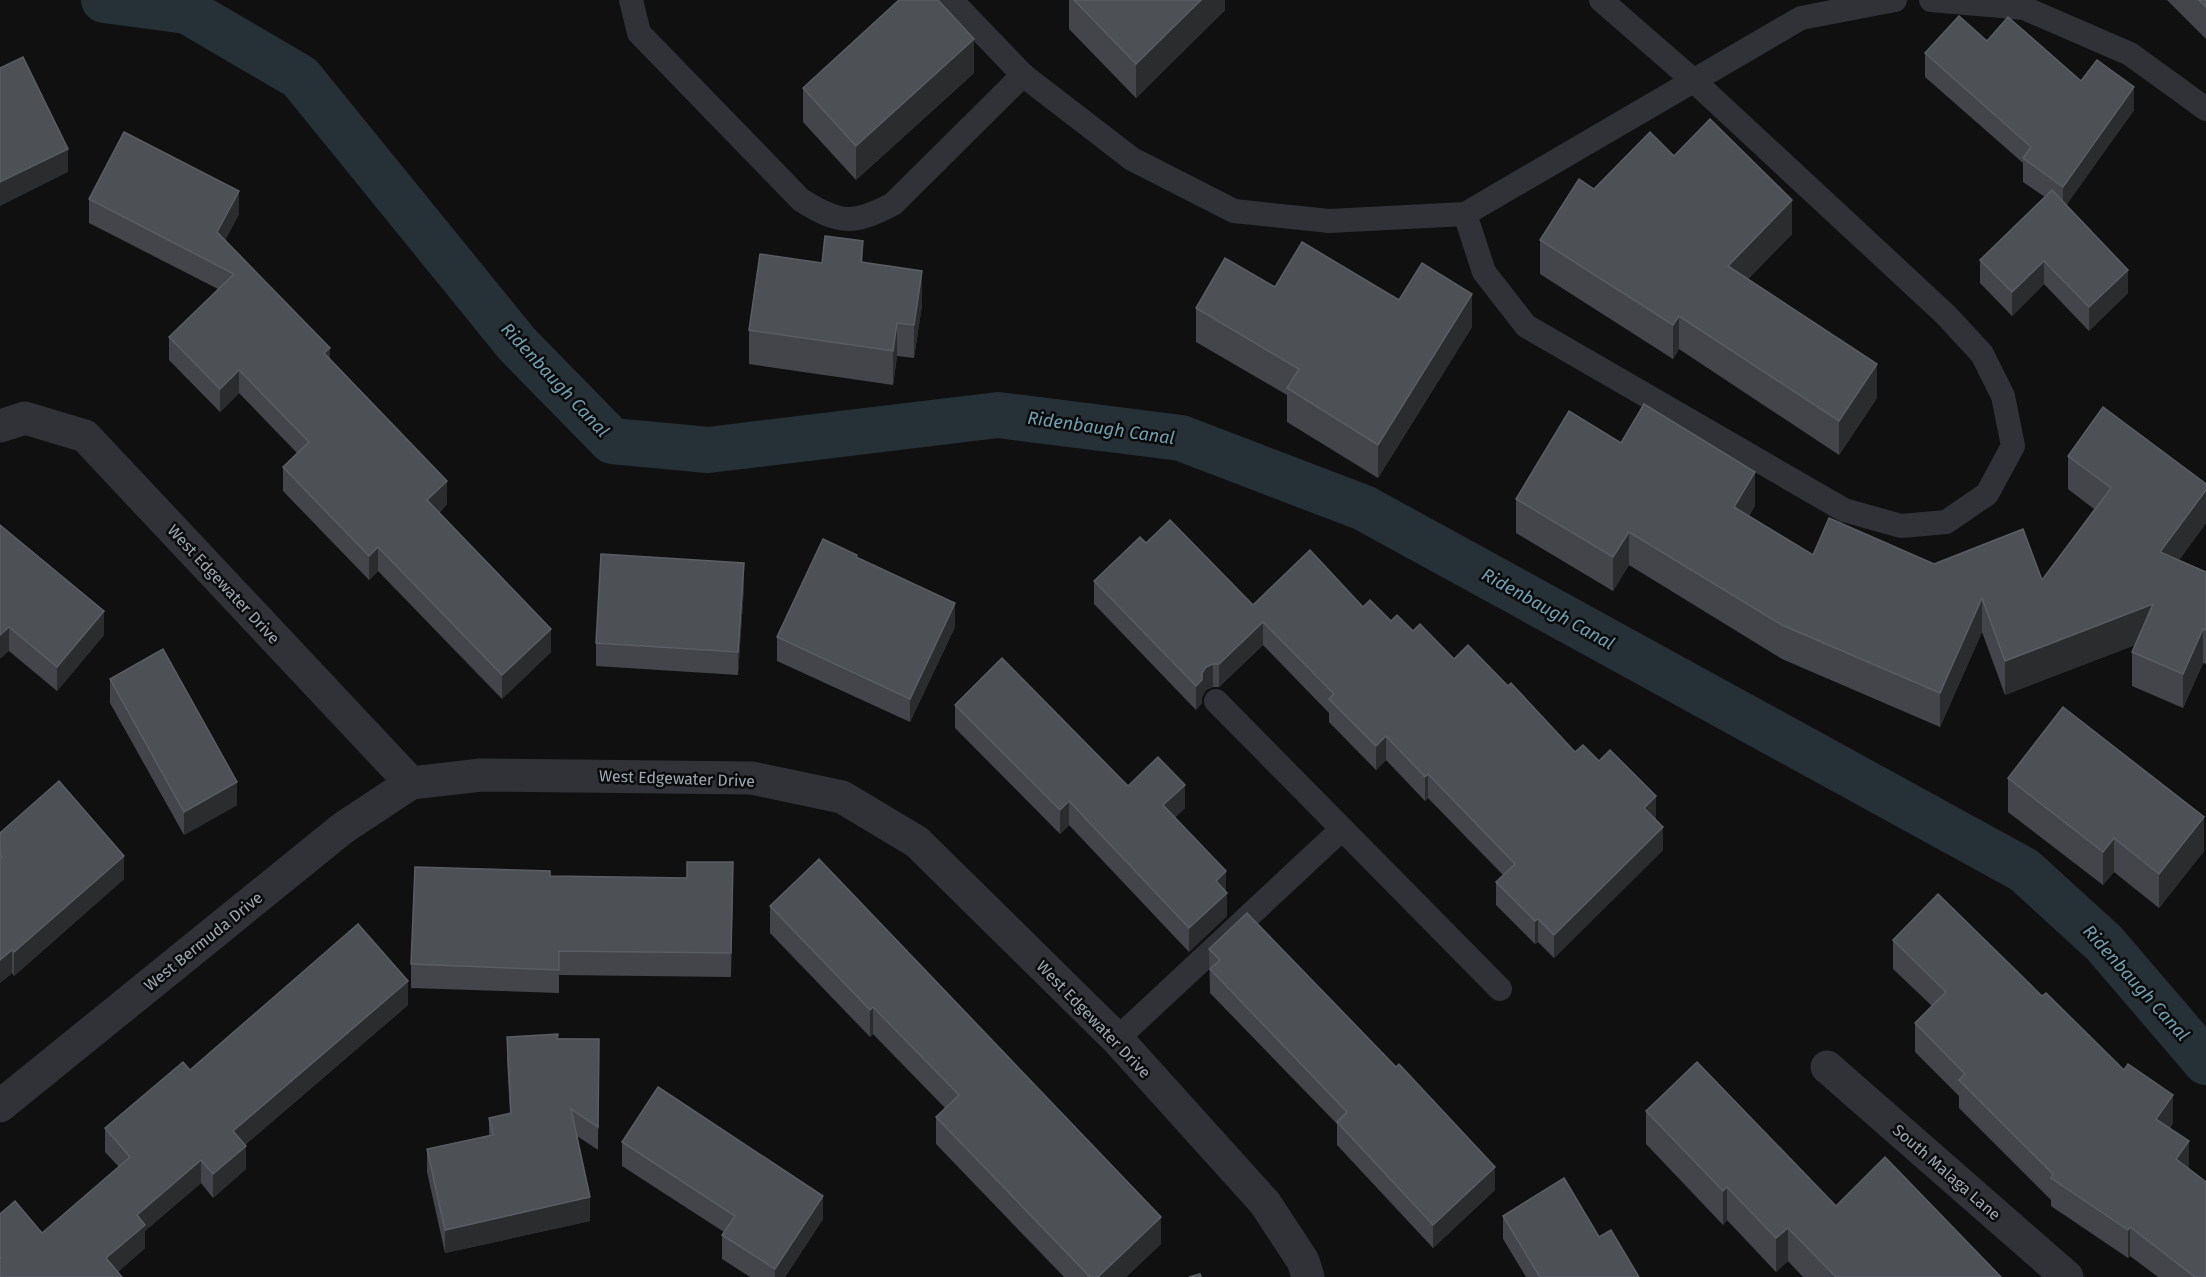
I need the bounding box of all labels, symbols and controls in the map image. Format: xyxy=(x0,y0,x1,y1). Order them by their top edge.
water label: Ridenbaugh Canal xyxy=(496,318,614,442)
water label: Ridenbaugh Canal xyxy=(1026,407,1176,449)
street label: West Edgewater Drive xyxy=(163,521,284,648)
water label: Ridenbaugh Canal xyxy=(1478,563,1618,655)
street label: West Edgewater Drive xyxy=(599,766,755,791)
street label: West Bermuda Drive xyxy=(140,888,266,995)
water label: Ridenbaugh Canal xyxy=(2078,920,2194,1046)
street label: West Edgewater Drive xyxy=(1033,957,1155,1082)
street label: South Malaga Lane xyxy=(1889,1120,2004,1224)

